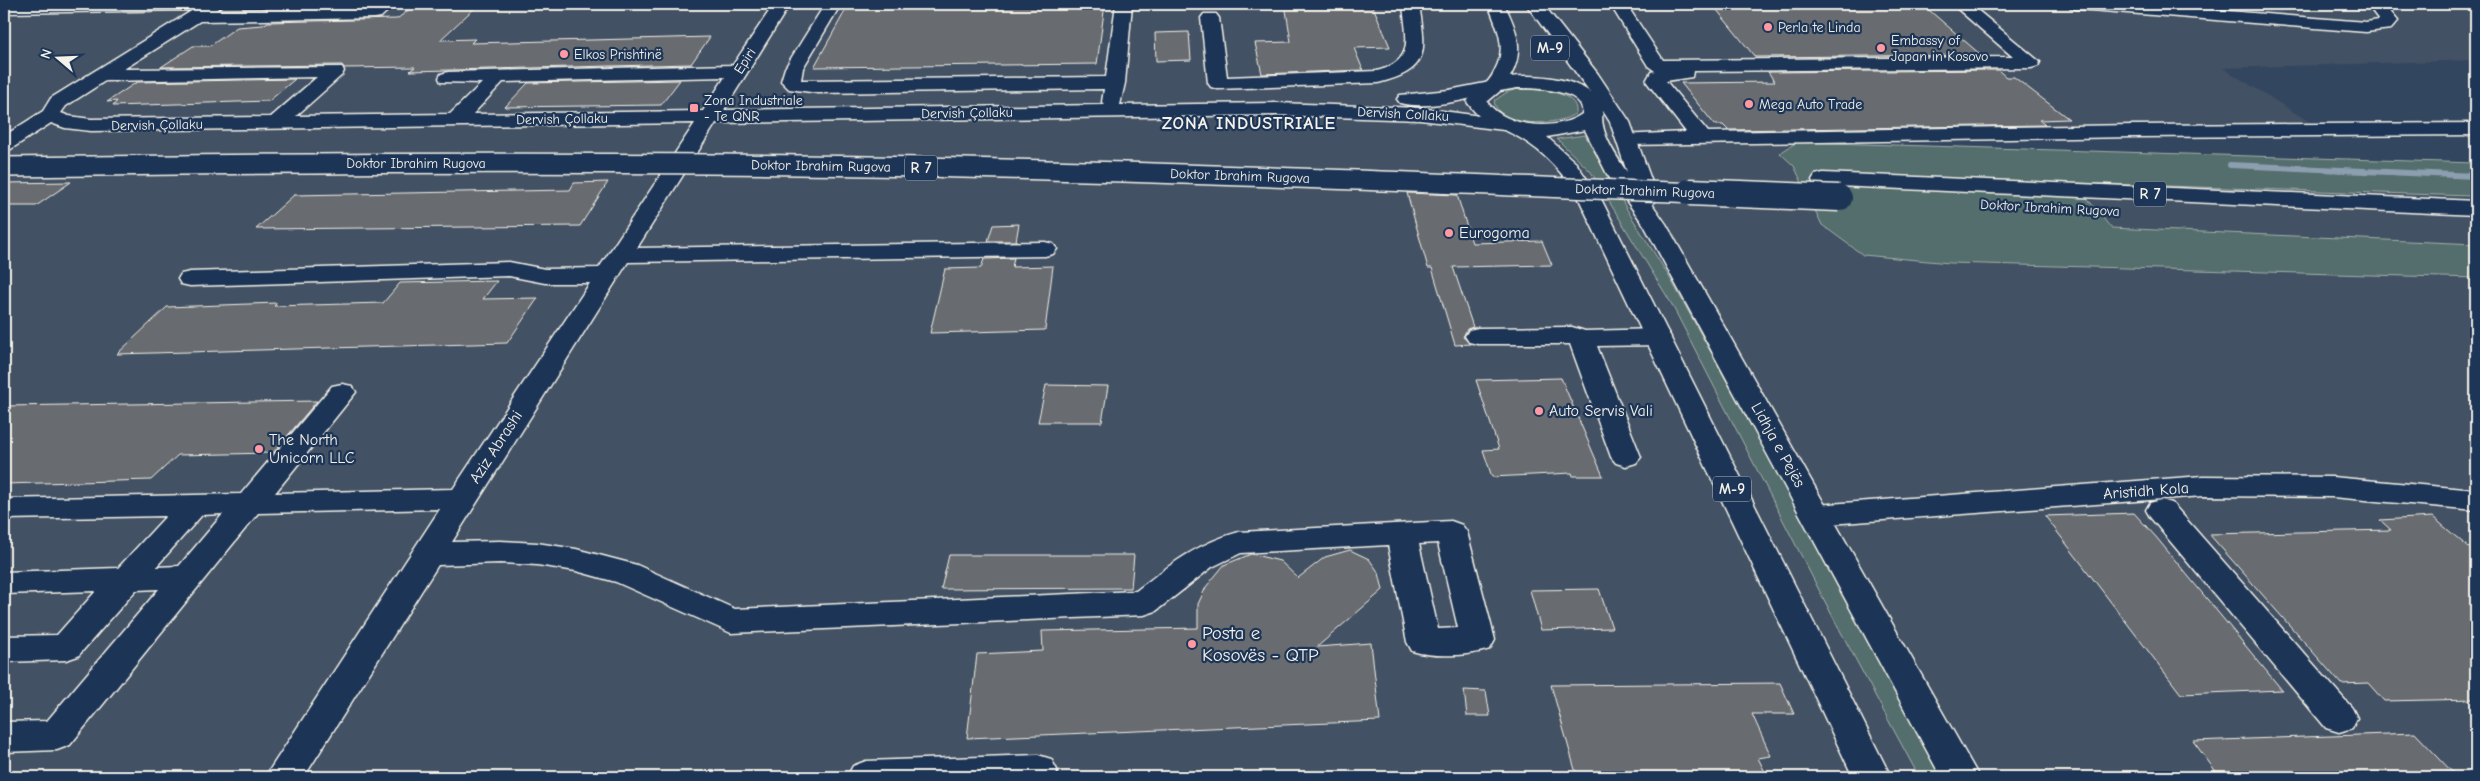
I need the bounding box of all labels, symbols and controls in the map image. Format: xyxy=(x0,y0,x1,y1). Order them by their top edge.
place label: Perla te Linda xyxy=(1778,19,1861,36)
marker: Perla te Linda xyxy=(1762,21,1774,33)
north arrow xyxy=(32,32,82,82)
place label: Embassy of Japan in Kosovo xyxy=(1891,32,1988,65)
road number: M-9 xyxy=(1531,36,1569,60)
marker: Embassy of Japan in Kosovo xyxy=(1875,42,1887,54)
street label: Epiri xyxy=(730,45,760,77)
place label: Elkos Prishtinë xyxy=(574,46,662,63)
text: N xyxy=(37,47,56,61)
marker: Elkos Prishtinë xyxy=(558,48,570,60)
place label: Zona Industriale - Te QNR xyxy=(704,92,803,125)
place label: Mega Auto Trade xyxy=(1759,96,1862,113)
marker: Mega Auto Trade xyxy=(1743,98,1755,110)
marker: Zona Industriale - Te QNR xyxy=(688,102,700,114)
street label: Dervish Collaku xyxy=(1357,103,1449,125)
street label: Dervish Çollaku xyxy=(921,104,1013,122)
street label: Dervish Çollaku xyxy=(516,110,608,128)
district label: ZONA INDUSTRIALE xyxy=(1162,113,1336,134)
street label: Dervish Çollaku xyxy=(111,116,203,134)
street label: Doktor Ibrahim Rugova xyxy=(346,155,486,172)
street label: Doktor Ibrahim Rugova xyxy=(751,156,891,176)
road number: R 7 xyxy=(905,156,937,180)
street label: Doktor Ibrahim Rugova xyxy=(1170,165,1310,187)
street label: Doktor Ibrahim Rugova xyxy=(1575,180,1715,202)
road number: R 7 xyxy=(2134,182,2166,206)
street label: Doktor Ibrahim Rugova xyxy=(1980,196,2120,220)
place label: Eurogoma xyxy=(1459,224,1530,242)
marker: Eurogoma xyxy=(1443,227,1455,239)
street label: Lidhja e Pejës xyxy=(1747,399,1809,491)
place label: Auto Servis Vali xyxy=(1549,402,1653,420)
marker: Auto Servis Vali xyxy=(1533,405,1545,417)
street label: Aziz Abrashi xyxy=(466,407,526,487)
place label: The North Unicorn LLC xyxy=(269,431,355,467)
marker: The North Unicorn LLC xyxy=(253,443,265,455)
road number: M-9 xyxy=(1713,476,1751,502)
street label: Aristidh Kola xyxy=(2103,479,2189,503)
place label: Posta e Kosovës - QTP xyxy=(1202,622,1319,666)
marker: Posta e Kosovës - QTP xyxy=(1186,638,1198,650)

